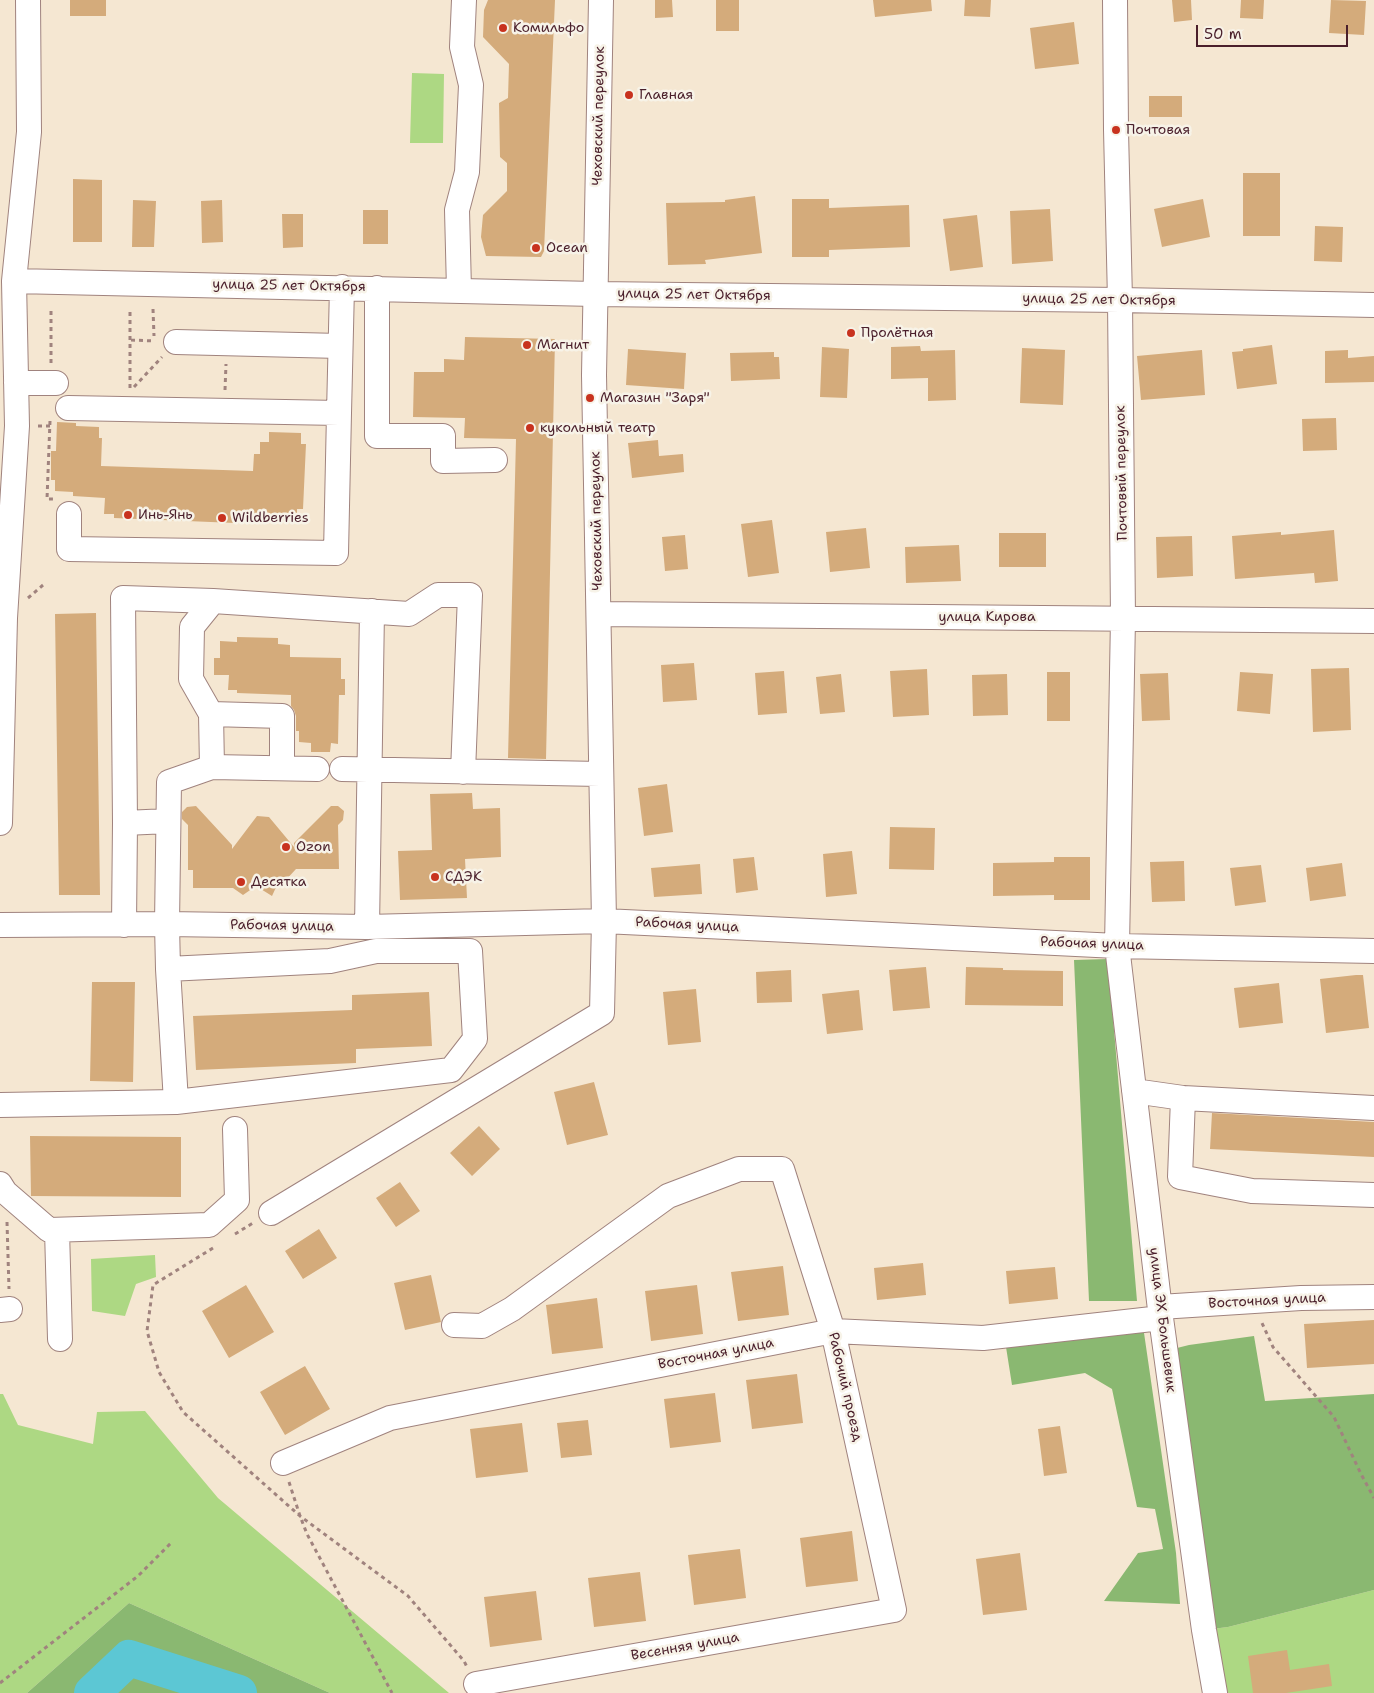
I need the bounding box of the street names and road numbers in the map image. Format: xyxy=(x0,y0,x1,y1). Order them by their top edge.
street label: Чеховский переулок xyxy=(589,46,609,186)
street label: улица 25 лет Октября xyxy=(212,276,366,296)
street label: улица 25 лет Октября xyxy=(617,285,771,305)
street label: улица 25 лет Октября xyxy=(1022,290,1176,310)
street label: Почтовый переулок xyxy=(1112,405,1132,541)
street label: Чеховский переулок xyxy=(587,451,607,591)
street label: улица Кирова xyxy=(938,609,1036,625)
street label: Рабочая улица xyxy=(635,914,739,936)
street label: Рабочая улица xyxy=(230,917,334,935)
street label: Рабочая улица xyxy=(1040,934,1144,954)
street label: улица ЭХ Большевик xyxy=(1145,1247,1179,1393)
street label: Восточная улица xyxy=(1208,1290,1326,1312)
street label: Рабочий проезд xyxy=(824,1331,866,1443)
street label: Восточная улица xyxy=(657,1335,775,1373)
street label: Весенняя улица xyxy=(630,1629,740,1665)

